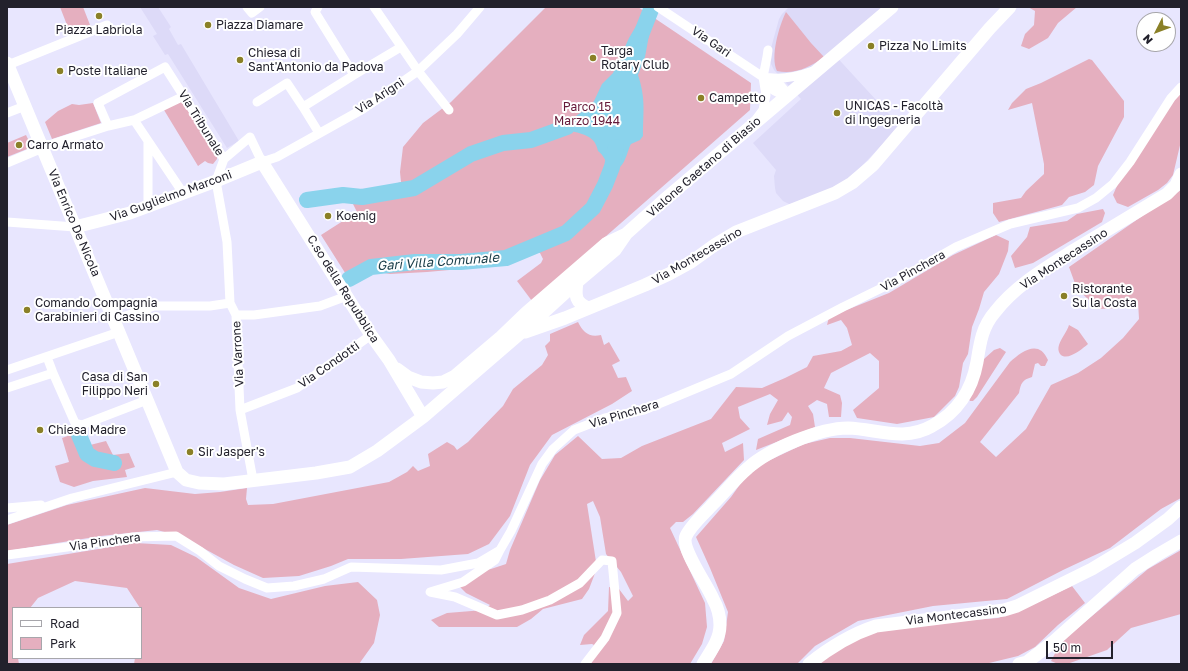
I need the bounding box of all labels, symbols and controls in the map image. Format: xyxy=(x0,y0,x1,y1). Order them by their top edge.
marker: Piazza Labriola xyxy=(94,11,104,21)
north arrow xyxy=(1136,12,1176,52)
place label: Piazza Diamare xyxy=(216,18,303,32)
marker: Piazza Diamare xyxy=(203,20,213,30)
place label: Piazza Labriola xyxy=(56,23,142,37)
street label: Via Gari xyxy=(689,24,733,60)
text: N xyxy=(1140,32,1155,47)
place label: Pizza No Limits xyxy=(879,39,967,53)
marker: Pizza No Limits xyxy=(866,41,876,51)
place label: Targa Rotary Club xyxy=(601,44,669,72)
place label: Chiesa di Sant'Antonio da Padova xyxy=(248,46,384,74)
marker: Targa Rotary Club xyxy=(588,53,598,63)
marker: Chiesa di Sant'Antonio da Padova xyxy=(235,55,245,65)
place label: Poste Italiane xyxy=(68,64,148,78)
marker: Poste Italiane xyxy=(55,66,65,76)
street label: Via Arigni xyxy=(353,75,407,117)
street label: Via Tribunale xyxy=(175,87,227,159)
place label: Campetto xyxy=(709,91,766,105)
marker: Campetto xyxy=(696,93,706,103)
place label: UNICAS - Facoltà di Ingegneria xyxy=(845,99,943,127)
park label: Parco 15 Marzo 1944 xyxy=(554,100,620,128)
marker: UNICAS - Facoltà di Ingegneria xyxy=(832,108,842,118)
street label: Vialone Gaetano di Biasio xyxy=(644,114,764,220)
place label: Carro Armato xyxy=(27,138,103,152)
marker: Carro Armato xyxy=(14,140,24,150)
street label: Via Enrico De Nicola xyxy=(45,167,103,279)
street label: Via Guglielmo Marconi xyxy=(108,167,234,225)
place label: Koenig xyxy=(336,209,376,223)
marker: Koenig xyxy=(323,211,333,221)
street label: Via Montecassino xyxy=(649,224,745,288)
street label: Via Montecassino xyxy=(1018,225,1110,293)
street label: C.so della Repubblica xyxy=(304,232,382,346)
street label: Via Pinchera xyxy=(878,247,948,295)
water label: Gari Villa Comunale xyxy=(376,250,500,274)
place label: Ristorante Su la Costa xyxy=(1072,282,1137,310)
marker: Ristorante Su la Costa xyxy=(1059,291,1069,301)
place label: Comando Compagnia Carabinieri di Cassino xyxy=(35,296,159,324)
marker: Comando Compagnia Carabinieri di Cassino xyxy=(22,305,32,315)
street label: Via Varrone xyxy=(229,321,247,387)
street label: Via Condotti xyxy=(296,339,362,391)
place label: Casa di San Filippo Neri xyxy=(81,370,148,398)
marker: Casa di San Filippo Neri xyxy=(151,379,161,389)
street label: Via Pinchera xyxy=(588,397,660,431)
place label: Chiesa Madre xyxy=(48,423,126,437)
marker: Chiesa Madre xyxy=(35,425,45,435)
place label: Sir Jasper's xyxy=(198,445,265,459)
marker: Sir Jasper's xyxy=(185,447,195,457)
street label: Via Pinchera xyxy=(68,530,142,554)
street label: Via Montecassino xyxy=(905,602,1007,628)
legend xyxy=(12,607,142,659)
text: Road xyxy=(50,616,79,631)
scale bar xyxy=(1048,633,1115,659)
text: Park xyxy=(50,636,76,651)
text: 50 m xyxy=(1053,640,1081,655)

